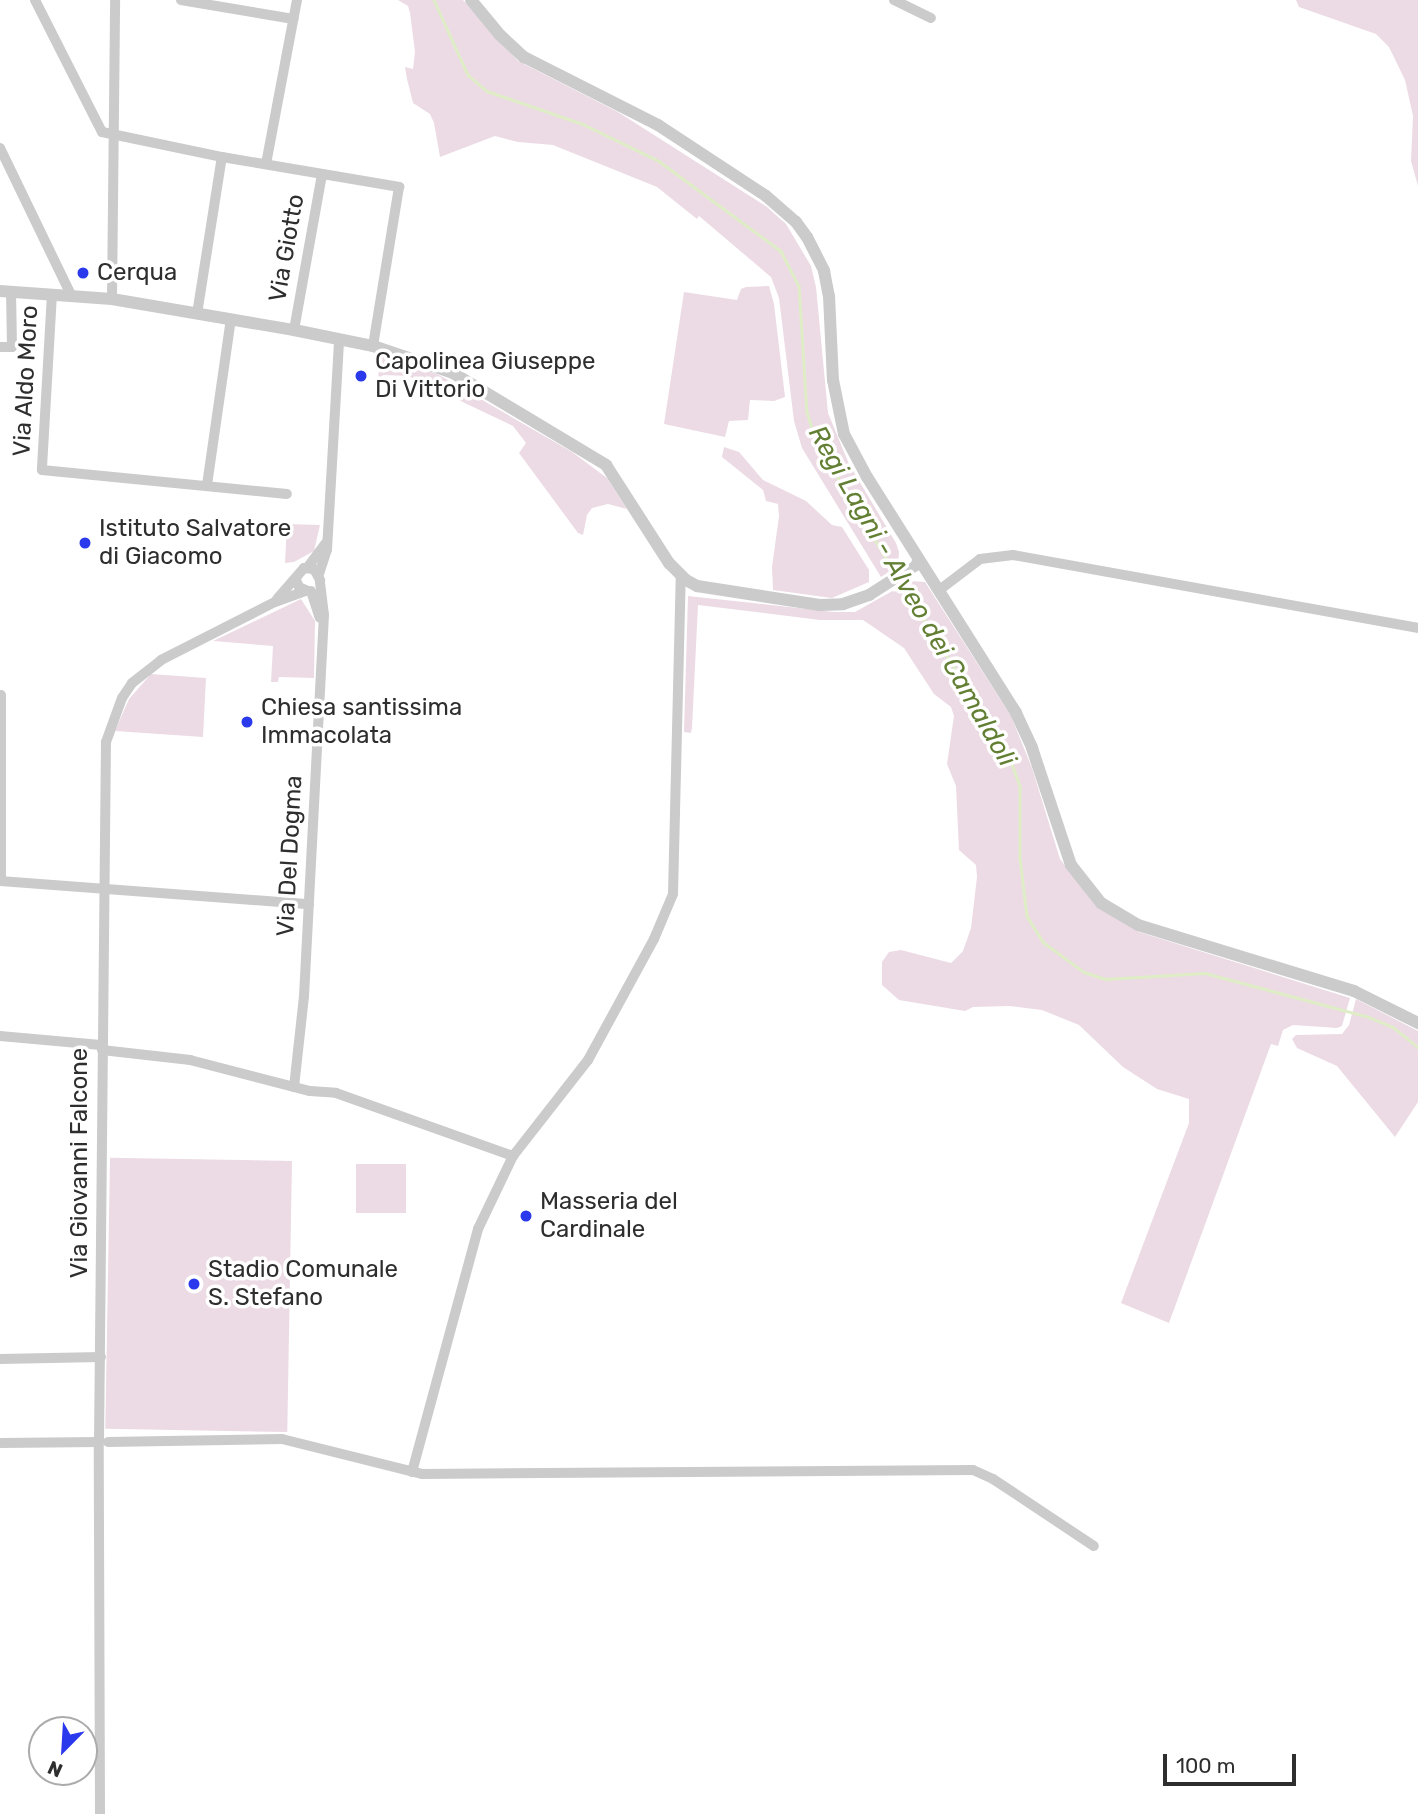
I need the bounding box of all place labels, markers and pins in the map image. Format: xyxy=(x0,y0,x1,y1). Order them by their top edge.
place label: Cerqua xyxy=(97,259,177,287)
marker: Cerqua xyxy=(75,265,91,281)
place label: Capolinea Giuseppe Di Vittorio xyxy=(375,348,595,404)
marker: Capolinea Giuseppe Di Vittorio xyxy=(353,368,369,384)
place label: Istituto Salvatore di Giacomo xyxy=(99,515,291,571)
marker: Istituto Salvatore di Giacomo xyxy=(77,535,93,551)
place label: Chiesa santissima Immacolata xyxy=(261,694,462,750)
marker: Chiesa santissima Immacolata xyxy=(239,714,255,730)
place label: Masseria del Cardinale xyxy=(540,1188,678,1244)
marker: Masseria del Cardinale xyxy=(518,1208,534,1224)
place label: Stadio Comunale S. Stefano xyxy=(208,1256,398,1312)
marker: Stadio Comunale S. Stefano xyxy=(186,1276,202,1292)

